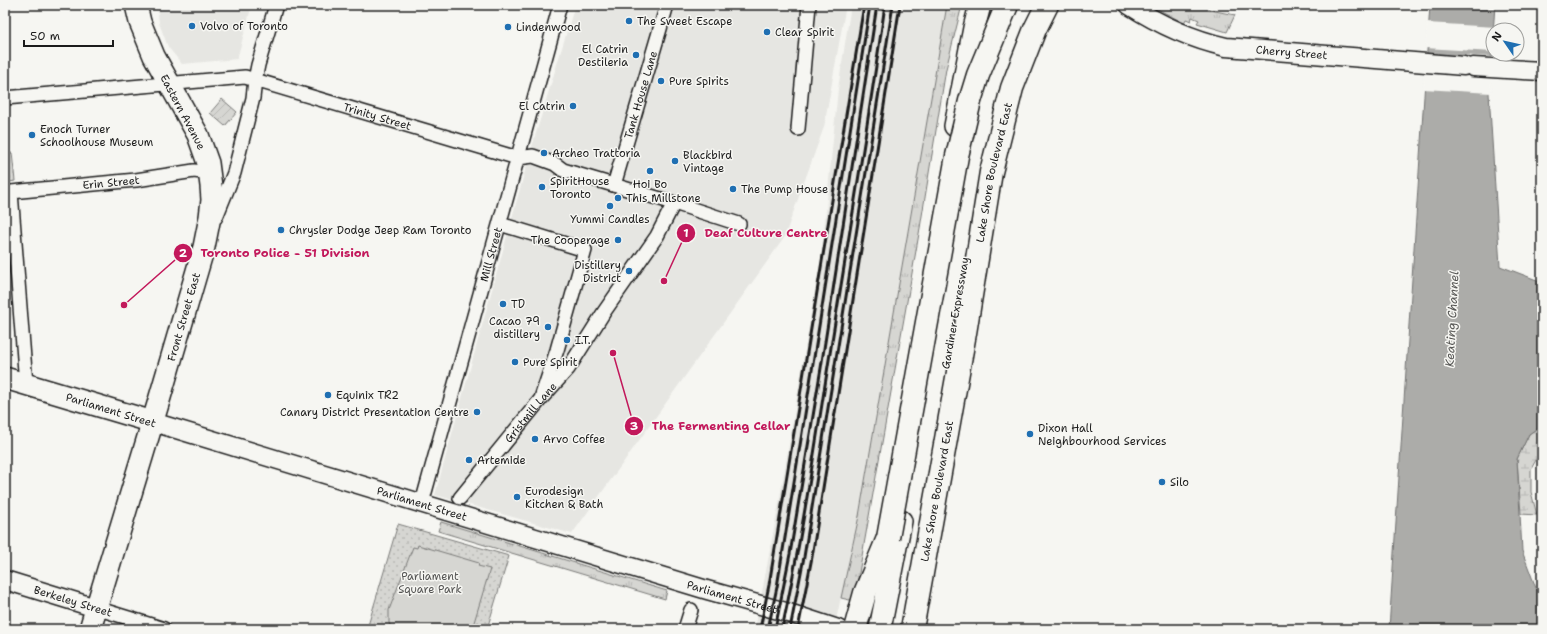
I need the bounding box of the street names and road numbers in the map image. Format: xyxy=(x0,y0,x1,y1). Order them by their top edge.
street label: Cherry Street xyxy=(1255,42,1328,63)
street label: Tank House Lane xyxy=(621,49,661,141)
street label: Eastern Avenue xyxy=(156,72,209,153)
street label: Trinity Street xyxy=(341,100,413,134)
street label: Lake Shore Boulevard East xyxy=(973,101,1016,244)
street label: Erin Street xyxy=(82,173,141,193)
street label: Mill Street xyxy=(477,225,506,284)
street label: Gardiner Expressway xyxy=(938,256,973,370)
street label: Front Street East xyxy=(164,270,204,363)
street label: Gristmill Lane xyxy=(501,379,561,446)
street label: Parliament Street xyxy=(64,390,158,431)
street label: Lake Shore Boulevard East xyxy=(917,419,957,563)
street label: Parliament Street xyxy=(375,483,469,525)
street label: Parliament Street xyxy=(685,577,779,617)
street label: Berkeley Street xyxy=(32,582,114,621)

